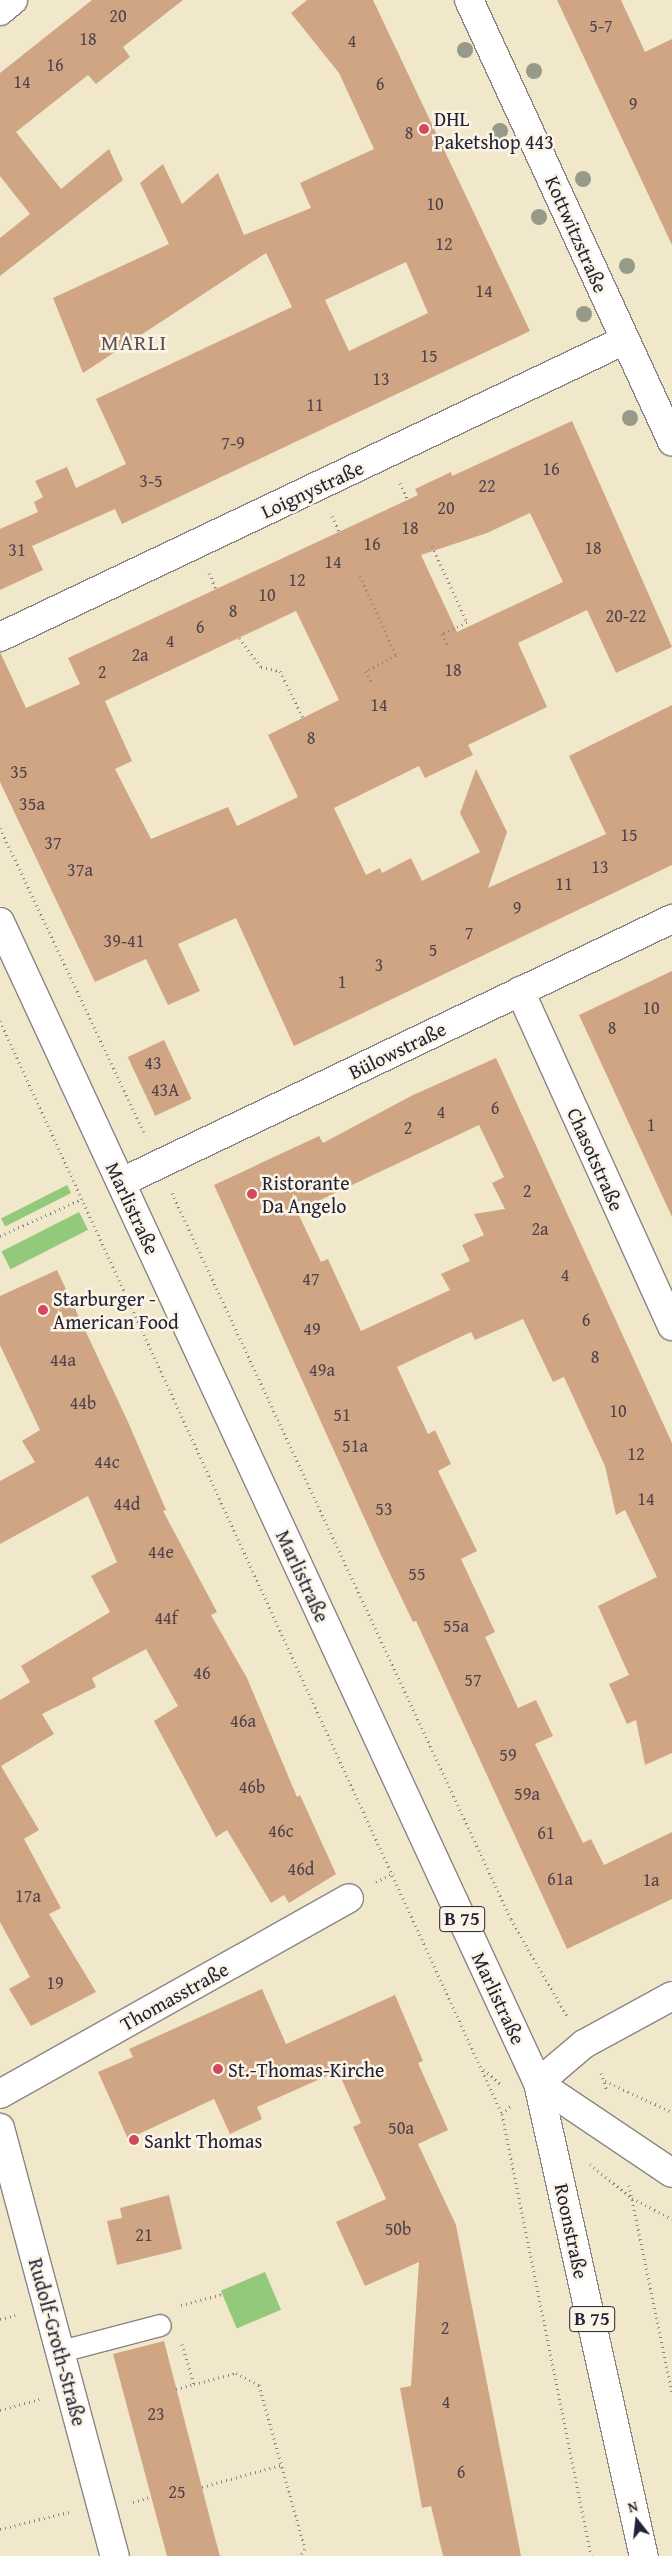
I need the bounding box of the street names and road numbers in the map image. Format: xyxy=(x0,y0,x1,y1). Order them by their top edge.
street label: Kottwitzstraße xyxy=(541,172,613,296)
street label: Loignystraße xyxy=(257,455,367,523)
street label: Bülowstraße xyxy=(344,1016,450,1084)
street label: Chasotstraße xyxy=(563,1104,629,1214)
street label: Marlistraße xyxy=(101,1158,165,1258)
street label: Marlistraße xyxy=(271,1526,335,1626)
road number: B 75 xyxy=(438,1902,486,1936)
street label: Marlistraße xyxy=(467,1948,531,2048)
street label: Thomasstraße xyxy=(116,1956,232,2036)
street label: Roonstraße xyxy=(550,2181,594,2281)
street label: Rudolf-Groth-Straße xyxy=(24,2256,92,2428)
road number: B 75 xyxy=(568,2302,616,2336)

